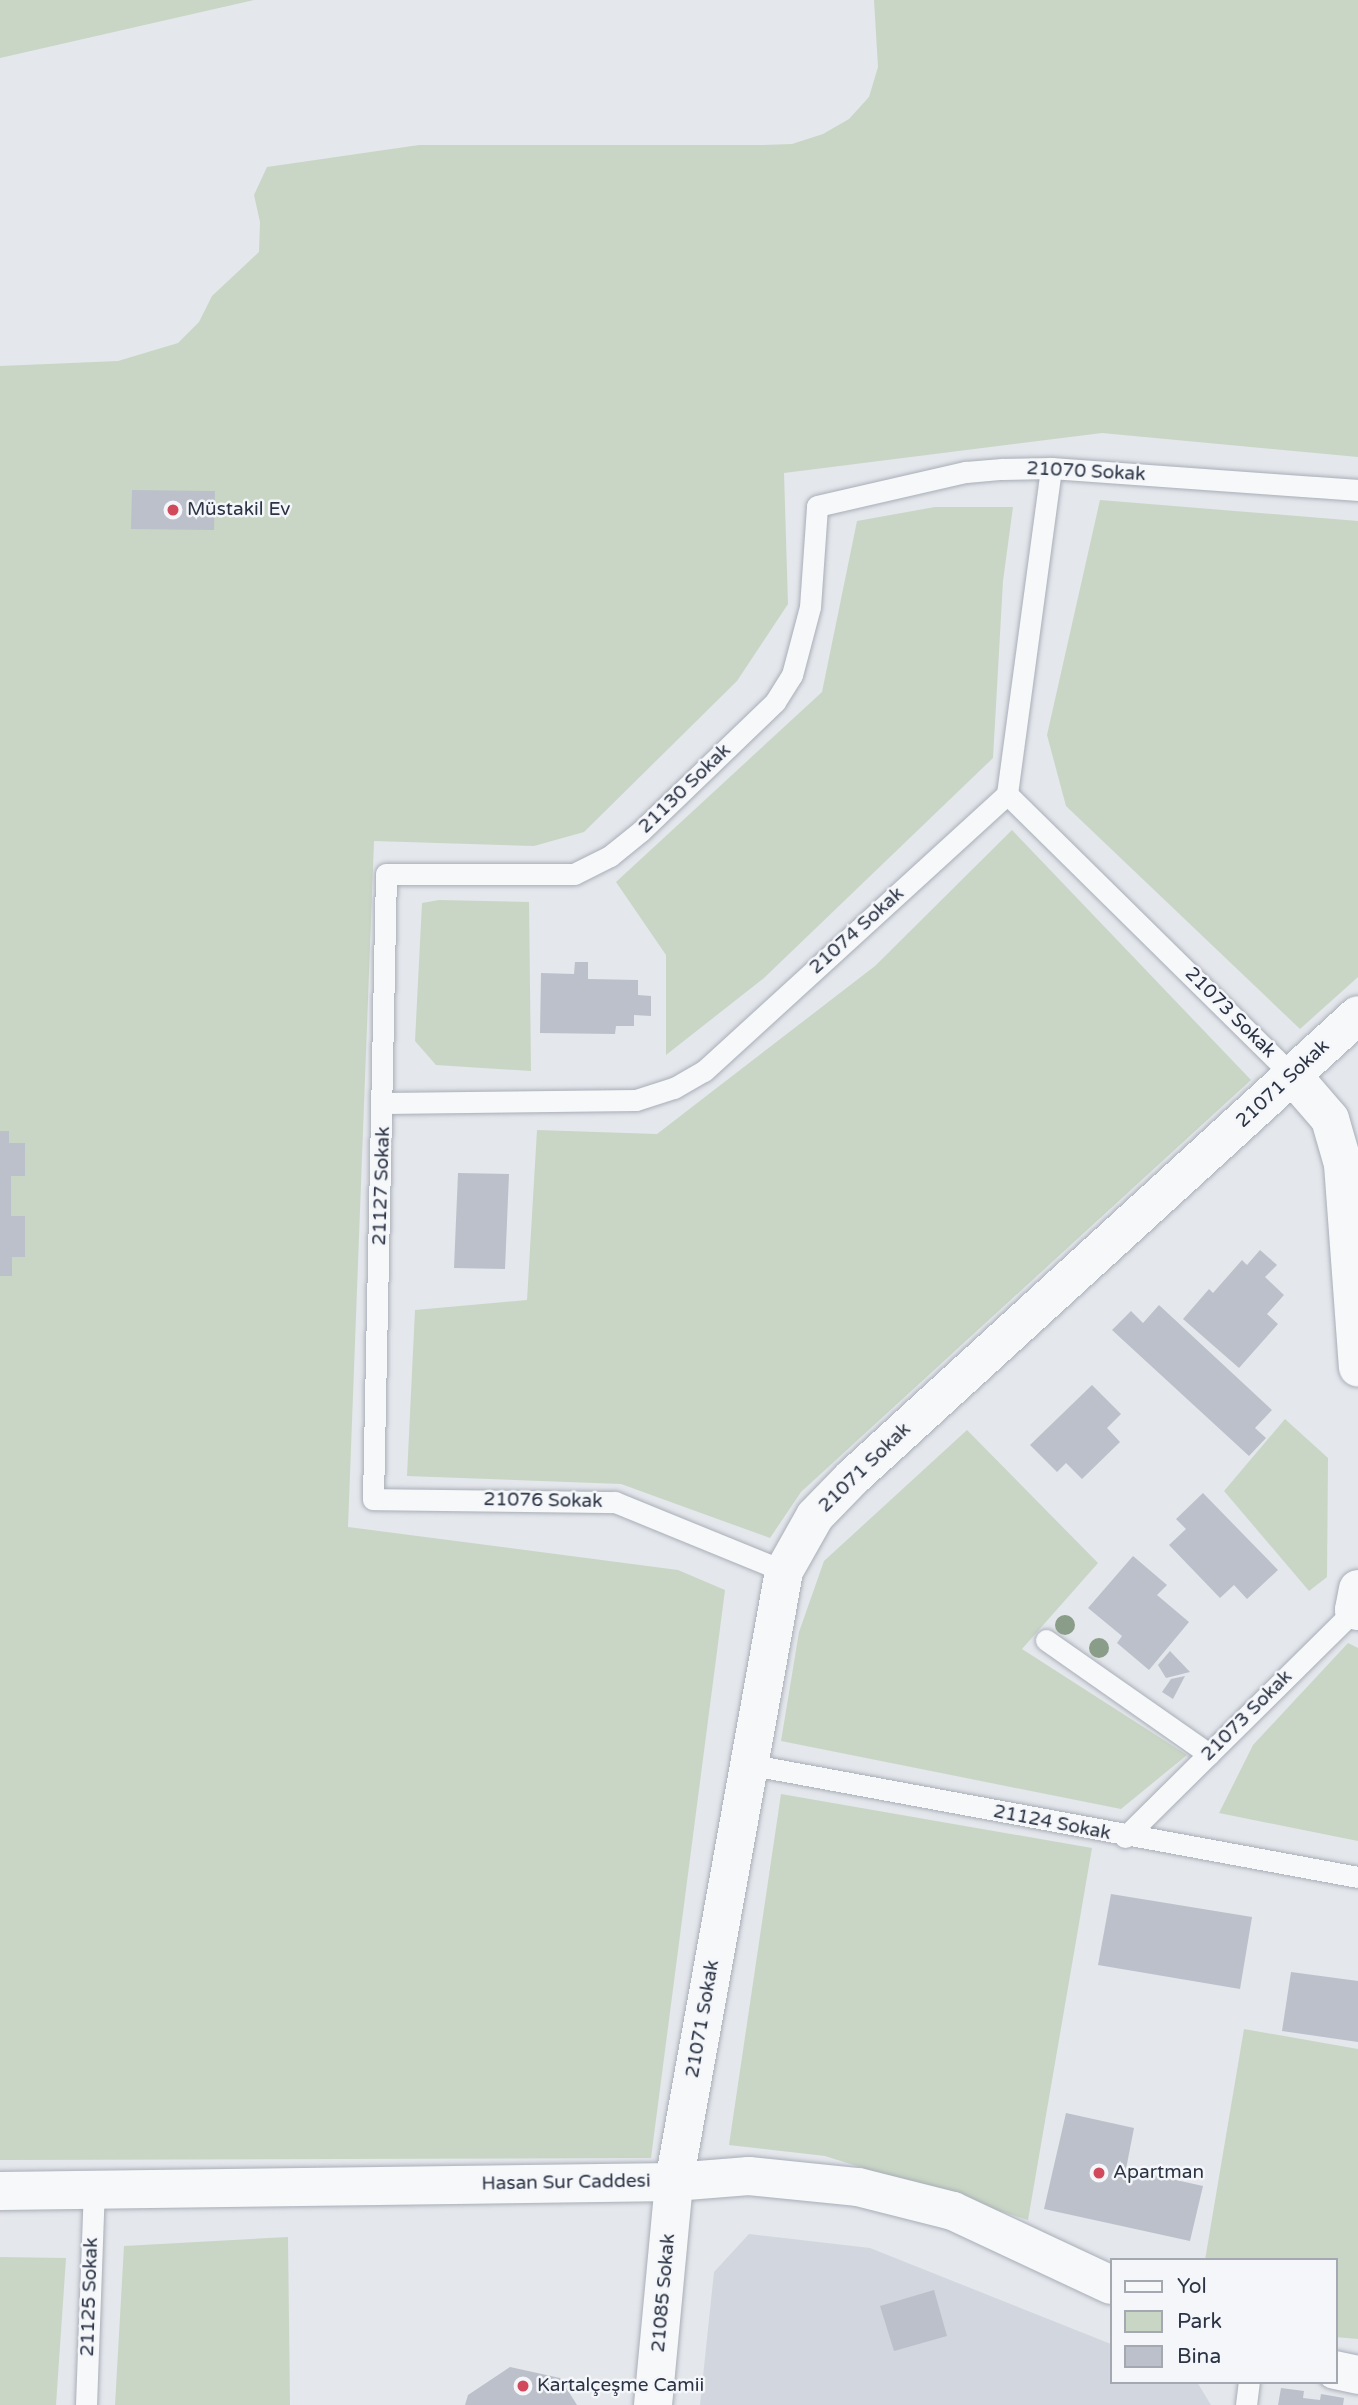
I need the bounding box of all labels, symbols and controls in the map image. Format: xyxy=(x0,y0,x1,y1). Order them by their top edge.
street label: 21070 Sokak xyxy=(1026,458,1146,486)
place label: Müstakil Ev xyxy=(187,499,290,521)
marker: Müstakil Ev xyxy=(165,502,181,518)
street label: 21130 Sokak xyxy=(634,739,736,839)
street label: 21074 Sokak xyxy=(805,883,909,979)
street label: 21073 Sokak xyxy=(1180,963,1280,1063)
street label: 21071 Sokak xyxy=(1232,1035,1334,1133)
street label: 21127 Sokak xyxy=(369,1126,395,1246)
street label: 21071 Sokak xyxy=(814,1418,916,1518)
street label: 21076 Sokak xyxy=(483,1489,603,1513)
street label: 21073 Sokak xyxy=(1197,1666,1297,1766)
street label: 21124 Sokak xyxy=(991,1800,1113,1846)
street label: 21071 Sokak xyxy=(681,1958,725,2080)
place label: Apartman xyxy=(1113,2162,1204,2184)
marker: Apartman xyxy=(1091,2165,1107,2181)
street label: Hasan Sur Caddesi xyxy=(481,2170,651,2196)
street label: 21085 Sokak xyxy=(647,2233,681,2353)
street label: 21125 Sokak xyxy=(77,2237,103,2357)
legend xyxy=(1110,2258,1337,2384)
text: Yol xyxy=(1177,2274,1207,2299)
text: Park xyxy=(1177,2309,1222,2334)
text: Bina xyxy=(1177,2344,1221,2369)
place label: Kartalçeşme Camii xyxy=(537,2375,704,2397)
marker: Kartalçeşme Camii xyxy=(515,2378,531,2394)

